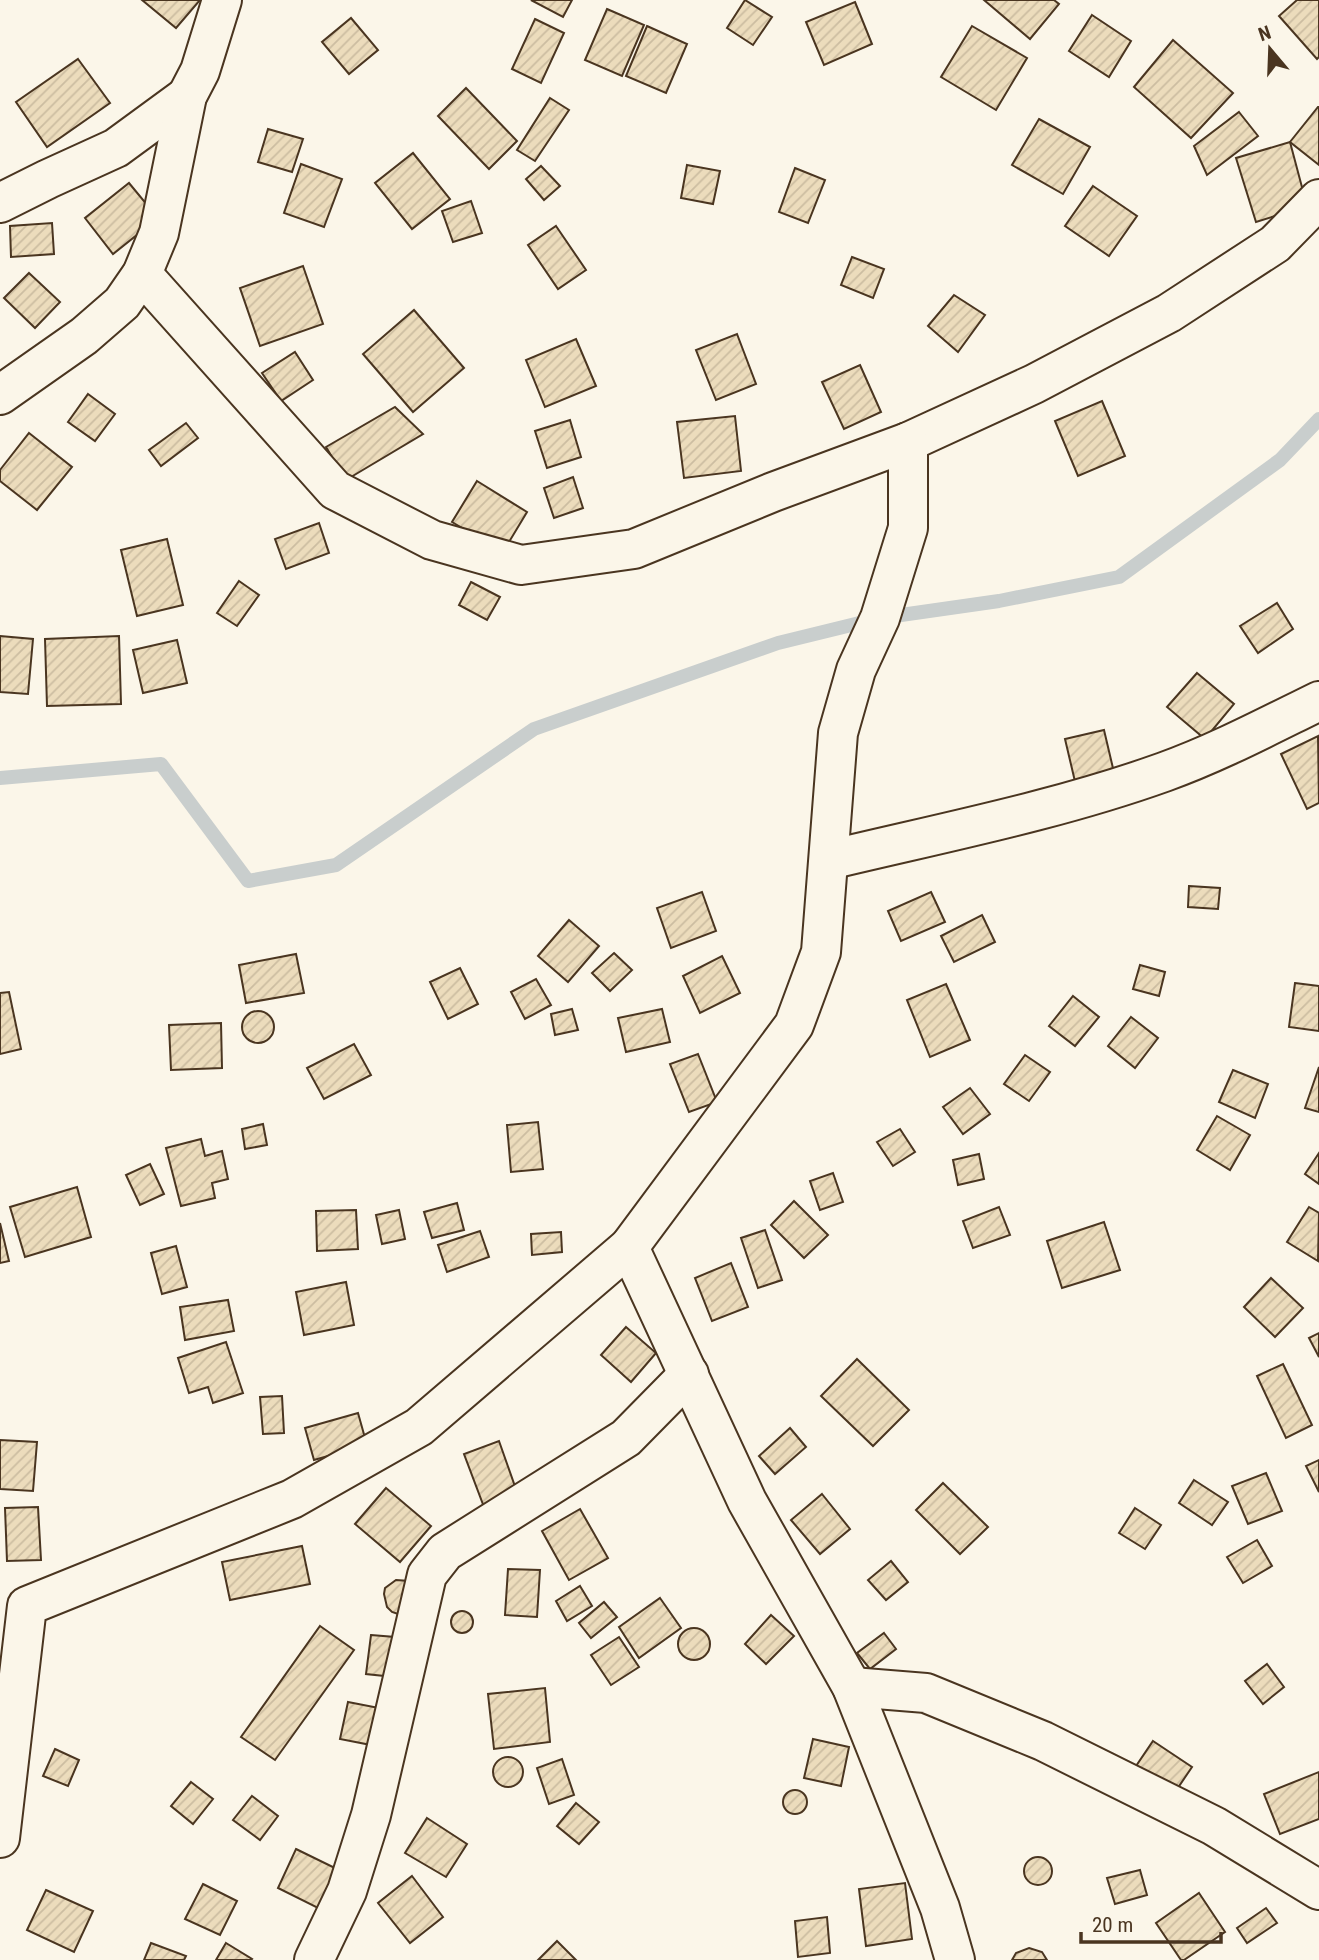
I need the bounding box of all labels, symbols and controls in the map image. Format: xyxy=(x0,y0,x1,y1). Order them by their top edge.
north arrow xyxy=(1235,14,1305,84)
text: N xyxy=(1255,21,1274,46)
scale bar xyxy=(1081,1900,1221,1944)
text: 20 m xyxy=(1092,1913,1133,1937)

